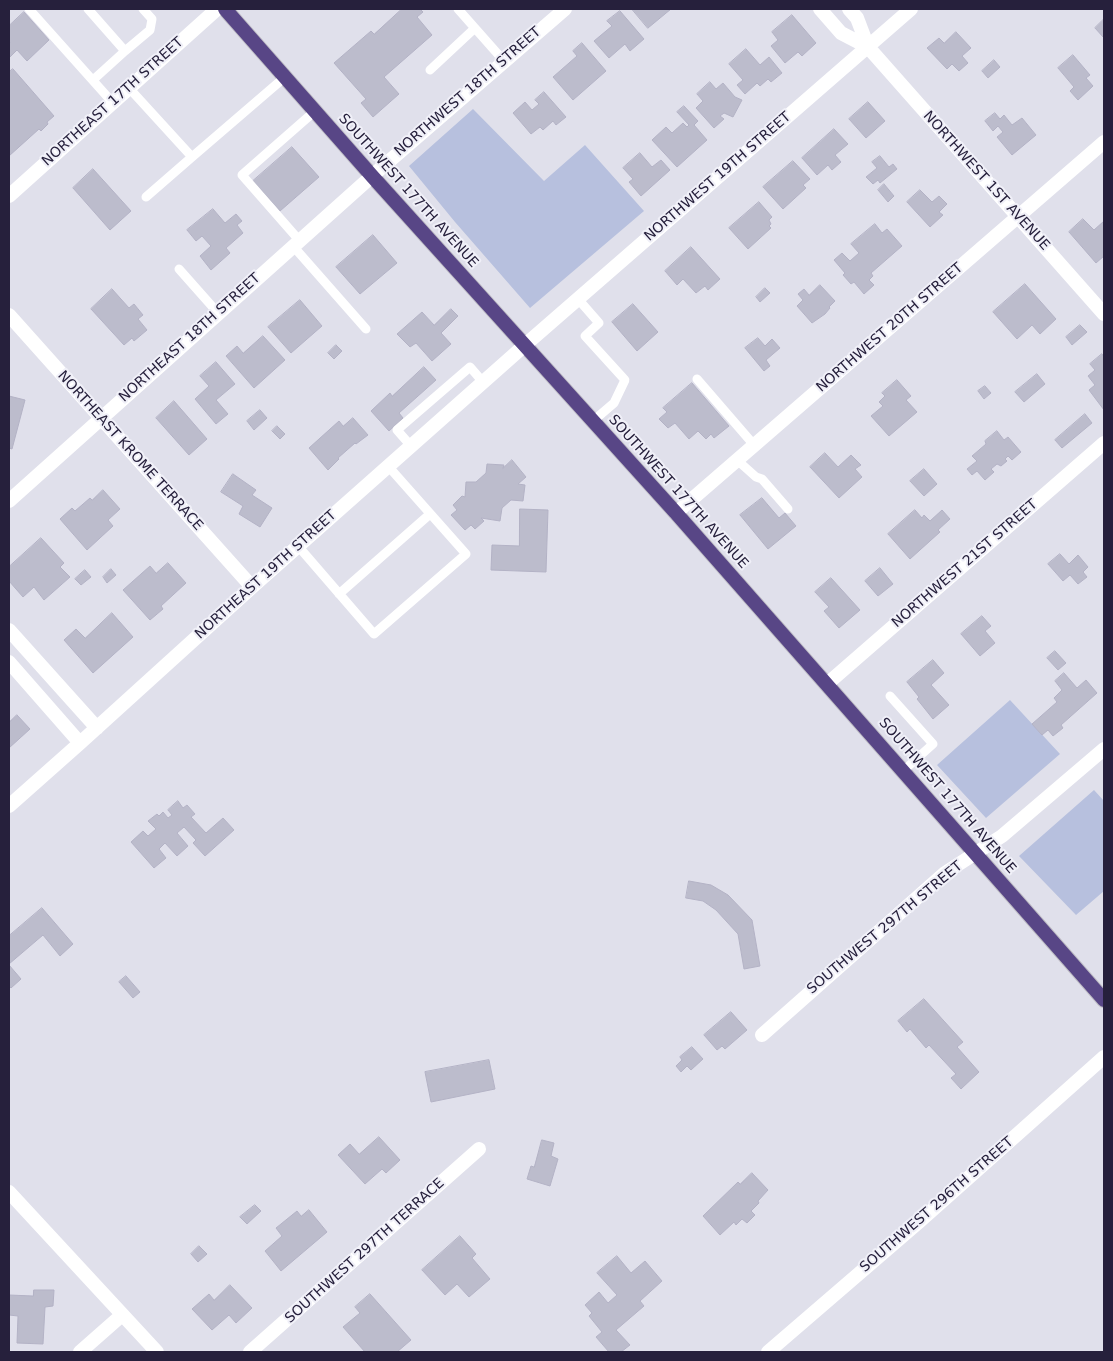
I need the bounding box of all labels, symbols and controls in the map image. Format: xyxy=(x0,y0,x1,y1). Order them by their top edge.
street label: NORTHWEST 18TH STREET xyxy=(391,24,545,160)
street label: NORTHEAST 17TH STREET xyxy=(39,34,187,170)
street label: NORTHWEST 1ST AVENUE xyxy=(919,108,1053,254)
street label: NORTHWEST 19TH STREET xyxy=(641,109,795,245)
street label: SOUTHWEST 177TH AVENUE xyxy=(335,111,481,271)
street label: NORTHWEST 20TH STREET xyxy=(813,260,967,396)
street label: NORTHEAST 18TH STREET xyxy=(116,270,264,406)
street label: NORTHEAST KROME TERRACE xyxy=(54,368,206,534)
street label: SOUTHWEST 177TH AVENUE xyxy=(605,412,751,572)
street label: NORTHWEST 21ST STREET xyxy=(889,496,1041,632)
street label: NORTHEAST 19TH STREET xyxy=(192,507,340,643)
street label: SOUTHWEST 177TH AVENUE xyxy=(875,715,1019,877)
street label: SOUTHWEST 297TH STREET xyxy=(804,858,966,998)
street label: SOUTHWEST 296TH STREET xyxy=(857,1134,1017,1276)
street label: SOUTHWEST 297TH TERRACE xyxy=(282,1175,448,1327)

